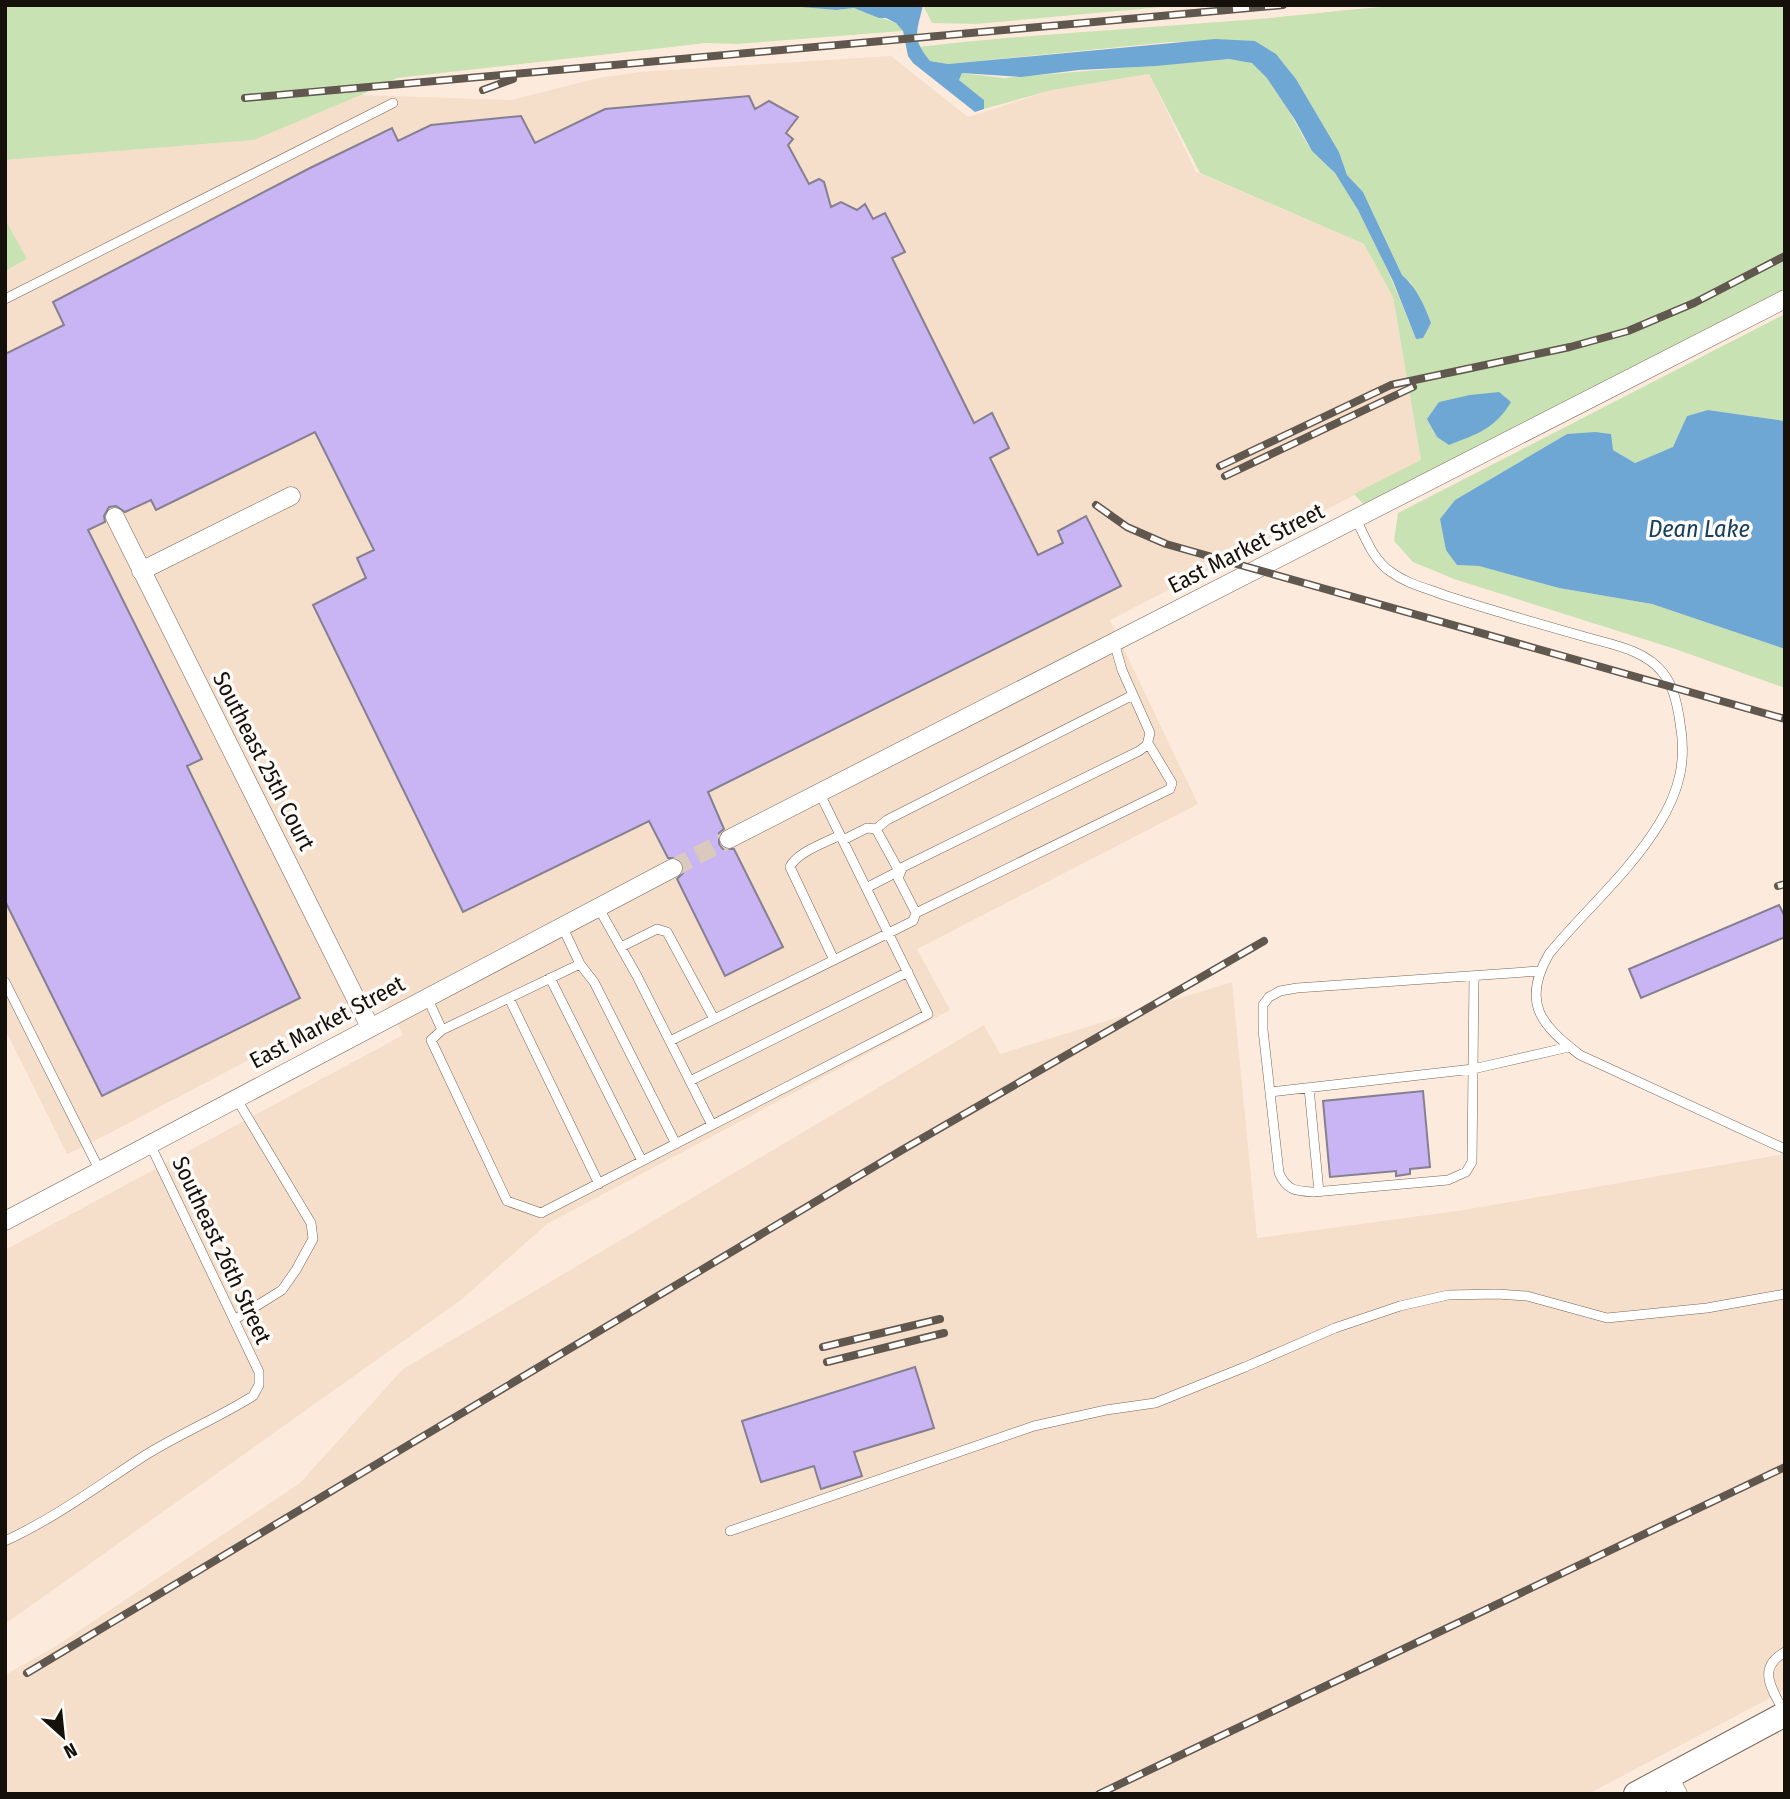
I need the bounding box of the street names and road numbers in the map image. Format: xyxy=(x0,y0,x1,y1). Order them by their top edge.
street label: East Market Street xyxy=(1163,496,1329,599)
street label: Southeast 25th Court xyxy=(207,667,321,855)
street label: East Market Street xyxy=(245,969,410,1075)
street label: Southeast 26th Street xyxy=(166,1152,278,1348)

